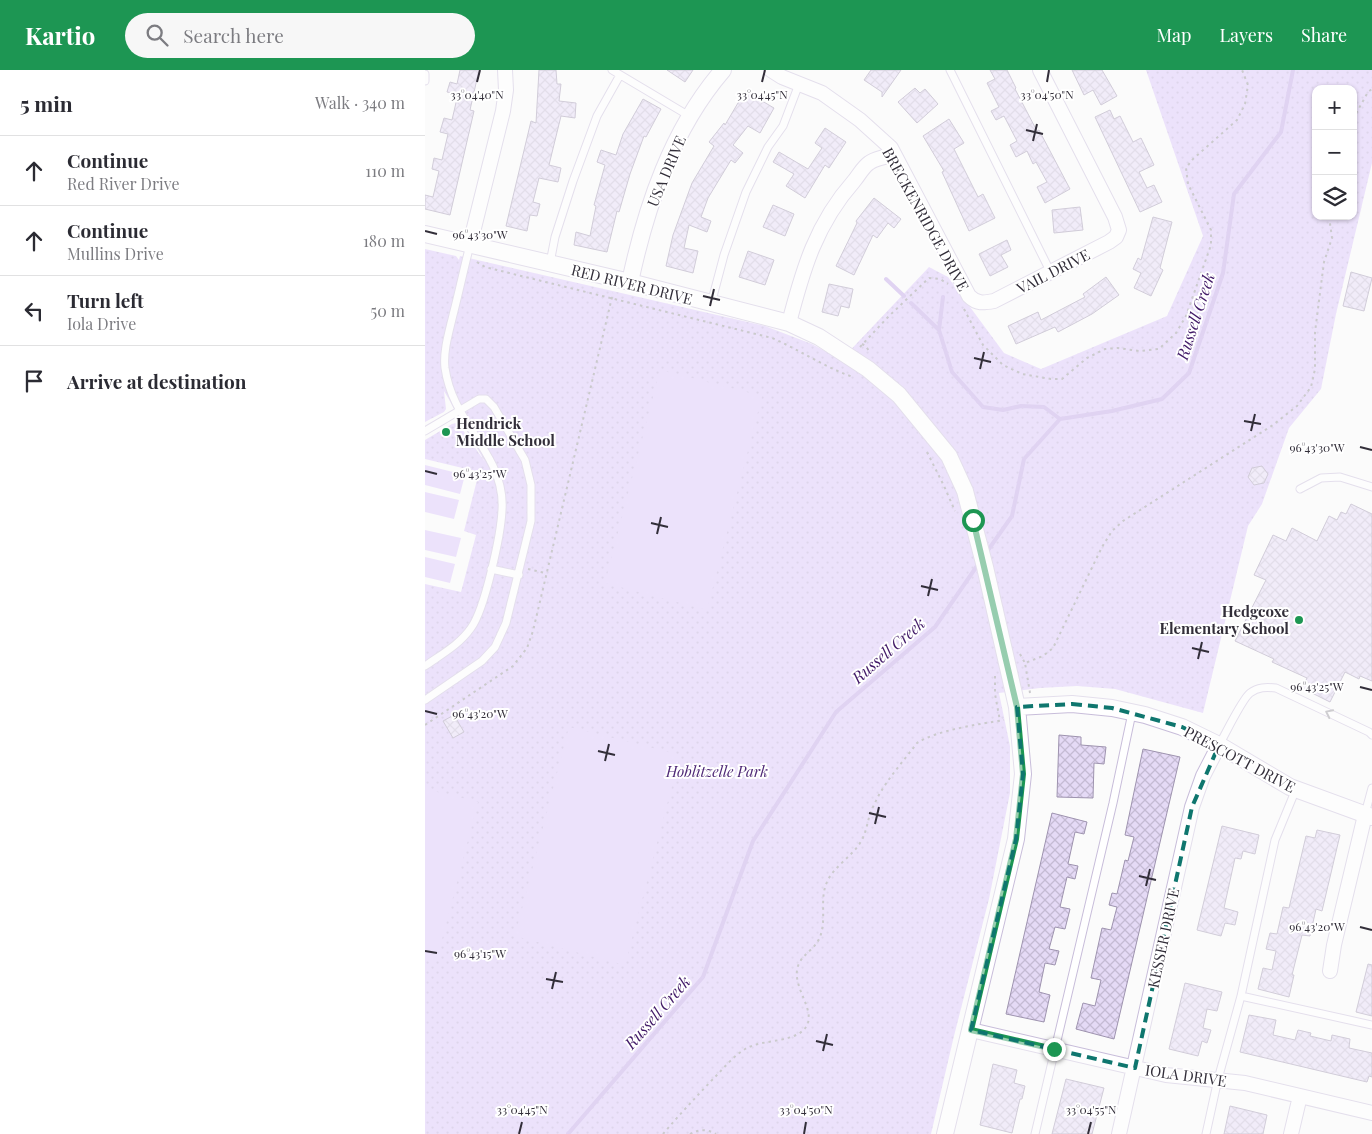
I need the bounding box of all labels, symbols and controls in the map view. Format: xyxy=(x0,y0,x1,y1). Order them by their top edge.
search box xyxy=(125,13,475,58)
text: Kartio xyxy=(25,19,95,51)
icon: search xyxy=(143,21,171,49)
text: Search here xyxy=(183,22,284,48)
text: Map xyxy=(1156,23,1191,47)
text: Layers xyxy=(1219,23,1273,47)
text: Share xyxy=(1301,23,1347,47)
map controls xyxy=(1312,85,1357,220)
button: + xyxy=(1312,85,1357,130)
text: 33°04'40"N xyxy=(450,86,504,102)
text: 33°04'45"N xyxy=(736,86,788,102)
text: 33°04'50"N xyxy=(1020,86,1074,102)
text: 5 min xyxy=(20,89,73,117)
text: Walk · 340 m xyxy=(315,92,405,113)
button: − xyxy=(1312,130,1357,175)
street label: USA DRIVE xyxy=(642,132,690,210)
street label: BRECKENRIDGE DRIVE xyxy=(878,144,974,294)
text: Continue xyxy=(67,147,148,173)
icon: ahead xyxy=(20,157,48,185)
text: 110 m xyxy=(365,160,405,181)
text: Red River Drive xyxy=(67,173,180,194)
button: layers xyxy=(1312,175,1357,220)
text: Continue xyxy=(67,217,148,243)
text: 96°43'30"W xyxy=(452,226,508,242)
icon: ahead xyxy=(20,227,48,255)
text: 180 m xyxy=(363,230,405,251)
text: Mullins Drive xyxy=(67,243,164,264)
street label: VAIL DRIVE xyxy=(1012,244,1093,298)
street label: RED RIVER DRIVE xyxy=(569,259,695,309)
water label: Russell Creek xyxy=(1171,270,1219,363)
text: Turn left xyxy=(67,287,144,313)
icon: left xyxy=(20,297,48,325)
text: 50 m xyxy=(371,300,405,321)
text: Iola Drive xyxy=(67,313,136,334)
icon: arrive xyxy=(20,367,48,395)
text: Arrive at destination xyxy=(67,368,247,394)
place label: Hendrick Middle School xyxy=(456,413,555,450)
marker: Hendrick Middle School xyxy=(440,426,452,438)
text: 96°43'30"W xyxy=(1289,439,1345,455)
text: 96°43'25"W xyxy=(453,465,507,481)
route start xyxy=(962,509,985,532)
place label: Hedgcoxe Elementary School xyxy=(1160,601,1289,638)
water label: Russell Creek xyxy=(846,612,929,688)
marker: Hedgcoxe Elementary School xyxy=(1293,614,1305,626)
text: 96°43'25"W xyxy=(1290,678,1344,694)
text: 96°43'20"W xyxy=(452,705,508,721)
one-way arrow xyxy=(1325,709,1334,719)
street label: PRESCOTT DRIVE xyxy=(1181,721,1299,797)
park label: Hoblitzelle Park xyxy=(665,761,768,781)
street label: KESSER DRIVE xyxy=(1143,886,1183,990)
text: 96°43'20"W xyxy=(1289,918,1345,934)
text: 96°43'15"W xyxy=(454,945,506,961)
water label: Russell Creek xyxy=(619,971,695,1054)
route end xyxy=(1043,1038,1066,1061)
street label: IOLA DRIVE xyxy=(1144,1059,1228,1091)
text: 33°04'45"N xyxy=(496,1101,548,1117)
text: 33°04'50"N xyxy=(779,1101,833,1117)
text: 33°04'55"N xyxy=(1065,1101,1117,1117)

